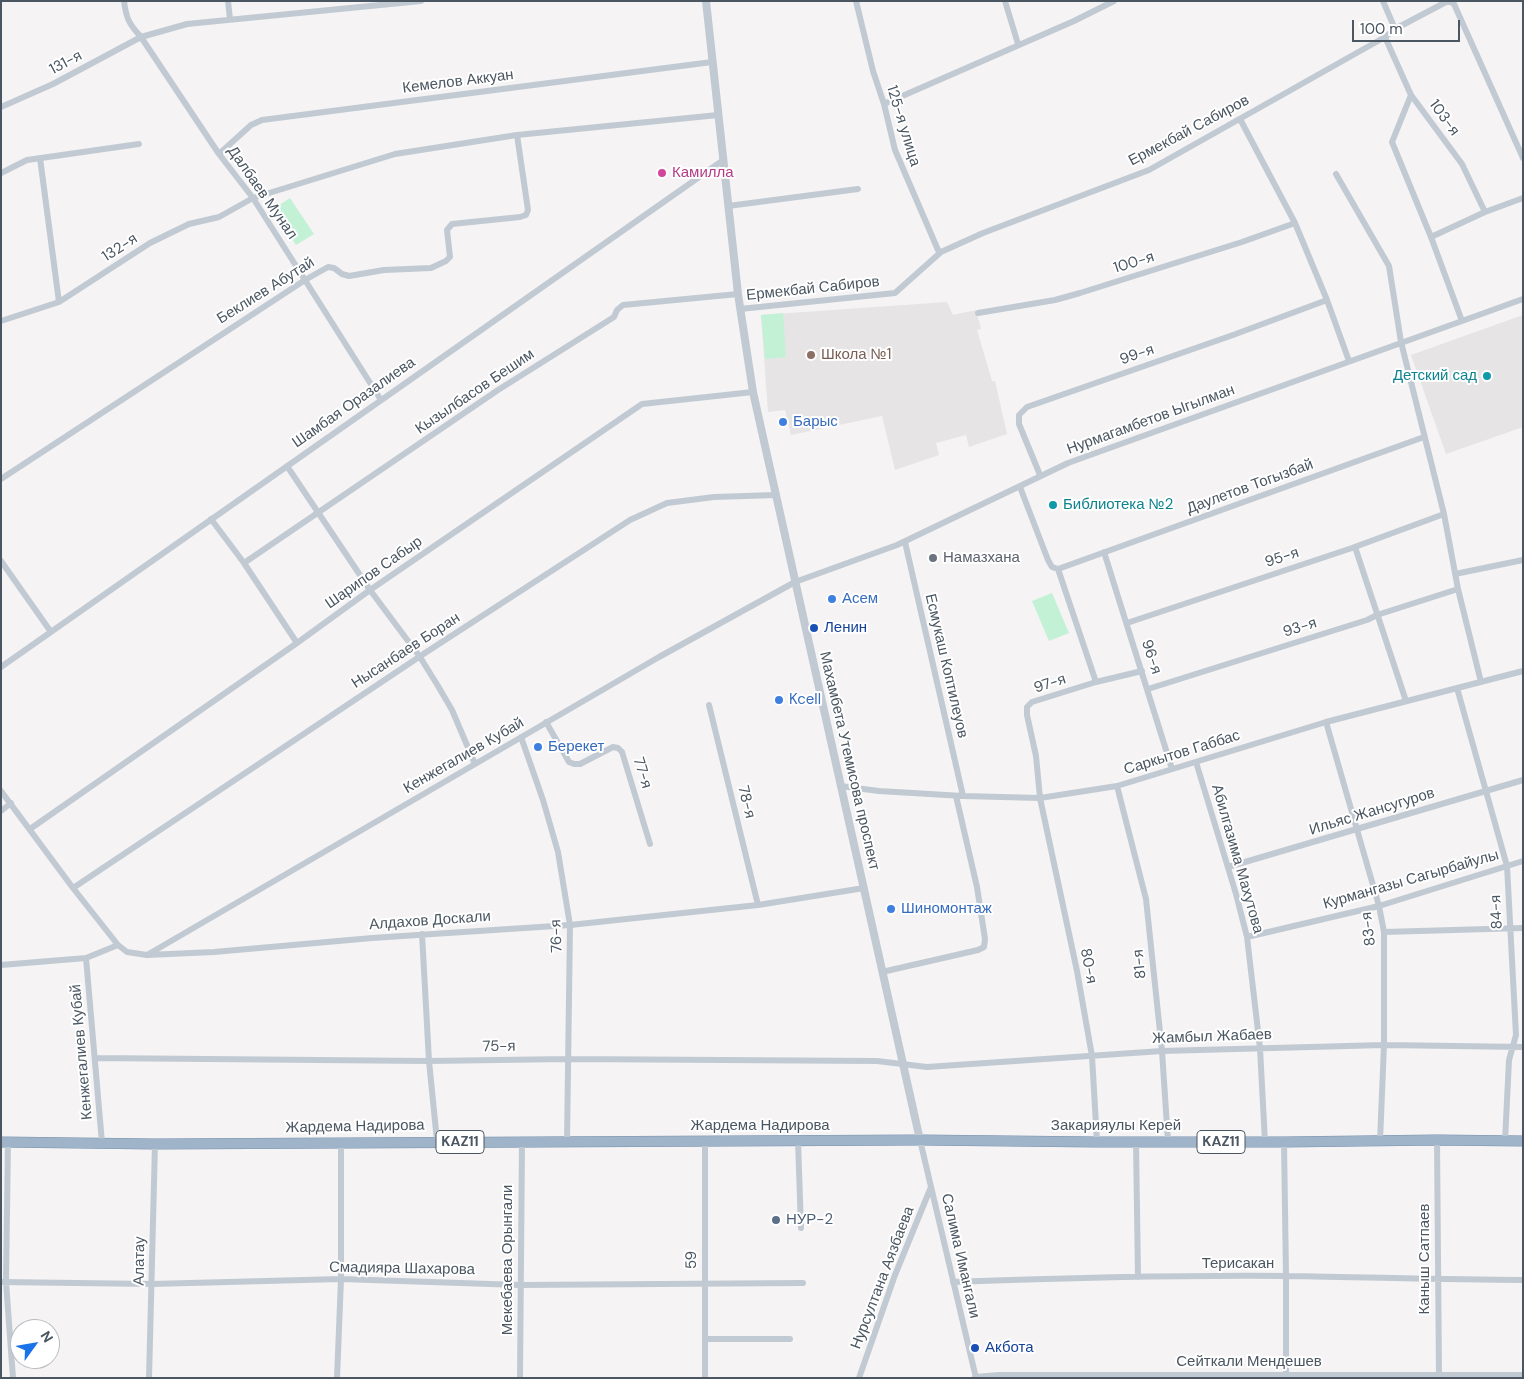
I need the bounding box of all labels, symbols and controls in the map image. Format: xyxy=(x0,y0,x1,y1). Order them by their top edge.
scale bar xyxy=(1354,10,1462,42)
text: 100 m xyxy=(1360,19,1403,39)
street label: 131-я xyxy=(47,47,85,79)
street label: Кемелов Аккуан xyxy=(401,66,515,98)
street label: 125-я улица xyxy=(882,83,924,169)
street label: Ермекбай Сабиров xyxy=(1126,92,1252,170)
street label: 103-я xyxy=(1425,97,1463,139)
street label: Далбаев Мунал xyxy=(223,143,301,243)
place label: Камилла xyxy=(672,164,734,182)
marker: Камилла xyxy=(656,167,668,179)
street label: 132-я xyxy=(99,230,141,266)
street label: 100-я xyxy=(1112,248,1156,278)
street label: Беклиев Абутай xyxy=(214,254,318,328)
street label: Ермекбай Сабиров xyxy=(746,273,880,305)
street label: 99-я xyxy=(1117,341,1157,369)
street label: Кызылбасов Бешим xyxy=(412,346,538,438)
place label: Школа №1 xyxy=(821,346,891,364)
marker: Школа №1 xyxy=(805,349,817,361)
street label: Шамбая Оразалиева xyxy=(289,354,419,452)
place label: Детский сад xyxy=(1393,367,1477,385)
marker: Детский сад xyxy=(1481,370,1493,382)
street label: Нурмагамбетов Ыгылман xyxy=(1065,381,1237,459)
place label: Барыс xyxy=(793,413,838,431)
marker: Барыс xyxy=(777,416,789,428)
street label: Даулетов Тогызбай xyxy=(1184,456,1316,518)
place label: Библиотека №2 xyxy=(1063,496,1173,514)
marker: Библиотека №2 xyxy=(1047,499,1059,511)
street label: Шарипов Сабыр xyxy=(322,533,426,613)
street label: 95-я xyxy=(1263,544,1301,572)
place label: Намазхана xyxy=(943,549,1020,567)
marker: Намазхана xyxy=(927,552,939,564)
place label: Асем xyxy=(842,590,878,608)
street label: Есмукаш Коптилеуов xyxy=(921,592,971,740)
marker: Асем xyxy=(826,593,838,605)
street label: Нысанбаев Боран xyxy=(348,609,464,693)
street label: 93-я xyxy=(1281,614,1319,642)
place label: Ленин xyxy=(824,619,867,637)
marker: Ленин xyxy=(808,622,820,634)
street label: 96-я xyxy=(1137,638,1165,676)
street label: Махамбета Утемисова проспект xyxy=(815,650,883,872)
street label: 97-я xyxy=(1032,670,1068,698)
place label: Kcell xyxy=(789,691,821,709)
marker: Kcell xyxy=(773,694,785,706)
street label: Кенжегалиев Кубай xyxy=(401,714,527,798)
street label: Саркытов Габбас xyxy=(1122,727,1242,779)
place label: Берекет xyxy=(548,738,604,756)
marker: Берекет xyxy=(532,741,544,753)
street label: 77-я xyxy=(629,755,655,791)
street label: Абилгазима Махутова xyxy=(1207,782,1267,936)
street label: 78-я xyxy=(733,784,759,820)
street label: Ильяс Жансугуров xyxy=(1307,784,1437,840)
street label: Курмангазы Сагырбайулы xyxy=(1321,846,1501,914)
street label: 84-я xyxy=(1487,894,1507,930)
place label: Шиномонтаж xyxy=(901,900,992,918)
marker: Шиномонтаж xyxy=(885,903,897,915)
street label: Алдахов Доскали xyxy=(369,908,491,934)
street label: 83-я xyxy=(1358,911,1380,947)
street label: 76-я xyxy=(547,919,567,953)
street label: 80-я xyxy=(1076,947,1100,985)
street label: 81-я xyxy=(1129,948,1151,980)
street label: Кенжегалиев Кубай xyxy=(67,983,97,1121)
street label: Жамбыл Жабаев xyxy=(1152,1026,1272,1048)
street label: 75-я xyxy=(482,1038,516,1056)
street label: Жардема Надирова xyxy=(285,1117,425,1137)
street label: Жардема Надирова xyxy=(690,1117,830,1135)
street label: Закарияулы Керей xyxy=(1051,1117,1181,1135)
road number: KAZ11 xyxy=(436,1130,484,1154)
road number: KAZ11 xyxy=(1197,1130,1245,1154)
street label: Мекебаева Орынгали xyxy=(499,1185,517,1335)
street label: Салима Имангали xyxy=(937,1192,983,1320)
street label: Нурсултана Аязбаева xyxy=(847,1204,919,1352)
street label: Каныш Сатпаев xyxy=(1416,1204,1434,1314)
place label: НУР-2 xyxy=(786,1211,833,1229)
marker: НУР-2 xyxy=(770,1214,782,1226)
street label: Алатау xyxy=(131,1236,149,1286)
street label: 59 xyxy=(683,1251,701,1269)
street label: Терисакан xyxy=(1202,1255,1274,1273)
street label: Смадияра Шахарова xyxy=(329,1259,475,1279)
north arrow xyxy=(10,1319,60,1369)
text: N xyxy=(37,1327,57,1346)
place label: Акбота xyxy=(985,1339,1034,1357)
marker: Акбота xyxy=(969,1342,981,1354)
street label: Сейткали Мендешев xyxy=(1176,1353,1322,1371)

